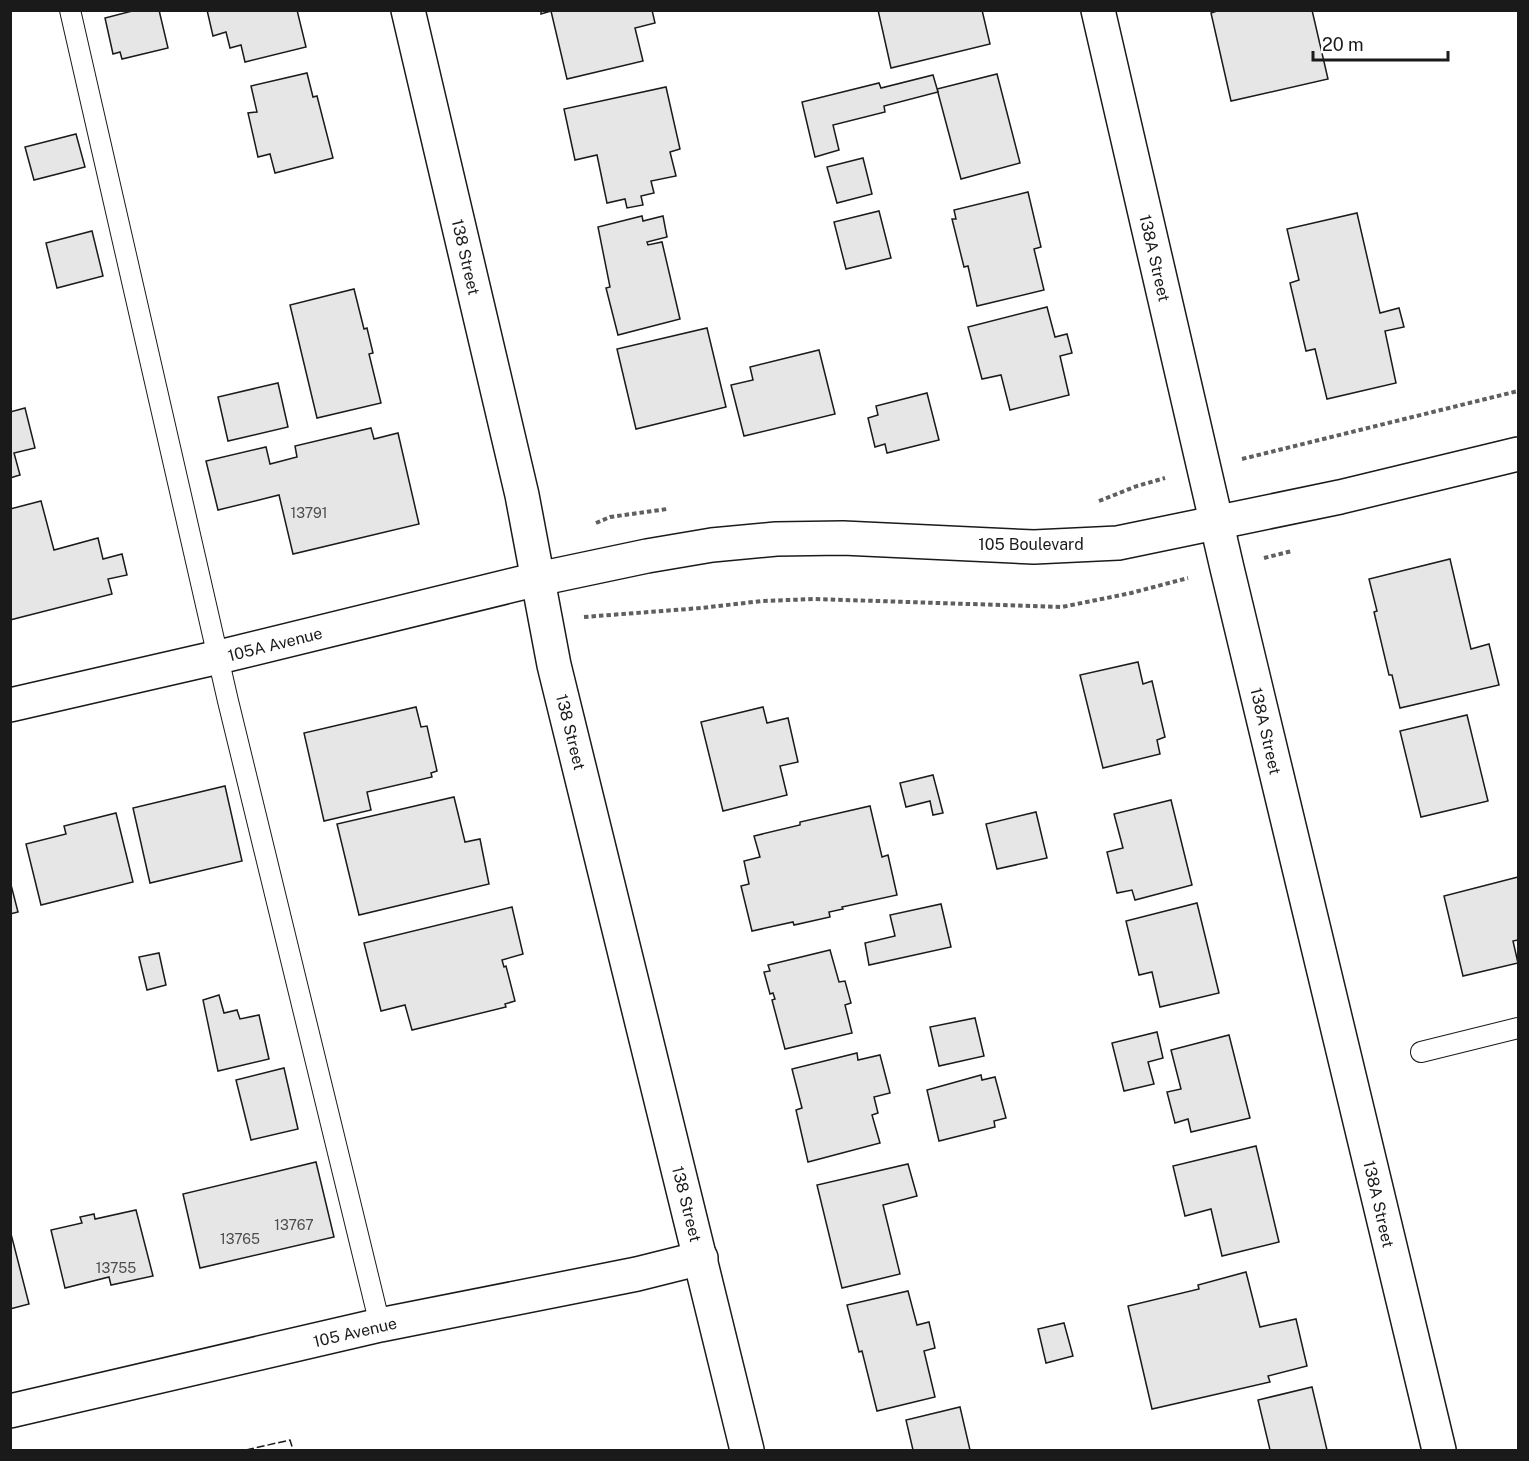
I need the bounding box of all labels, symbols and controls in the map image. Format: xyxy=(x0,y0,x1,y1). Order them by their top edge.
scale bar xyxy=(1313,24,1448,62)
text: 20 m xyxy=(1322,34,1364,55)
street label: 138A Street xyxy=(1135,213,1174,304)
street label: 138 Street xyxy=(448,217,483,297)
house number: 13791 xyxy=(291,505,327,521)
street label: 105 Boulevard xyxy=(978,535,1084,554)
street label: 105A Avenue xyxy=(226,624,324,665)
street label: 138A Street xyxy=(1246,686,1285,777)
street label: 138 Street xyxy=(552,692,589,772)
street label: 138A Street xyxy=(1359,1159,1398,1250)
street label: 138 Street xyxy=(668,1164,705,1244)
house number: 13767 xyxy=(274,1217,314,1233)
house number: 13765 xyxy=(220,1231,260,1247)
house number: 13755 xyxy=(96,1260,136,1276)
street label: 105 Avenue xyxy=(311,1314,399,1351)

